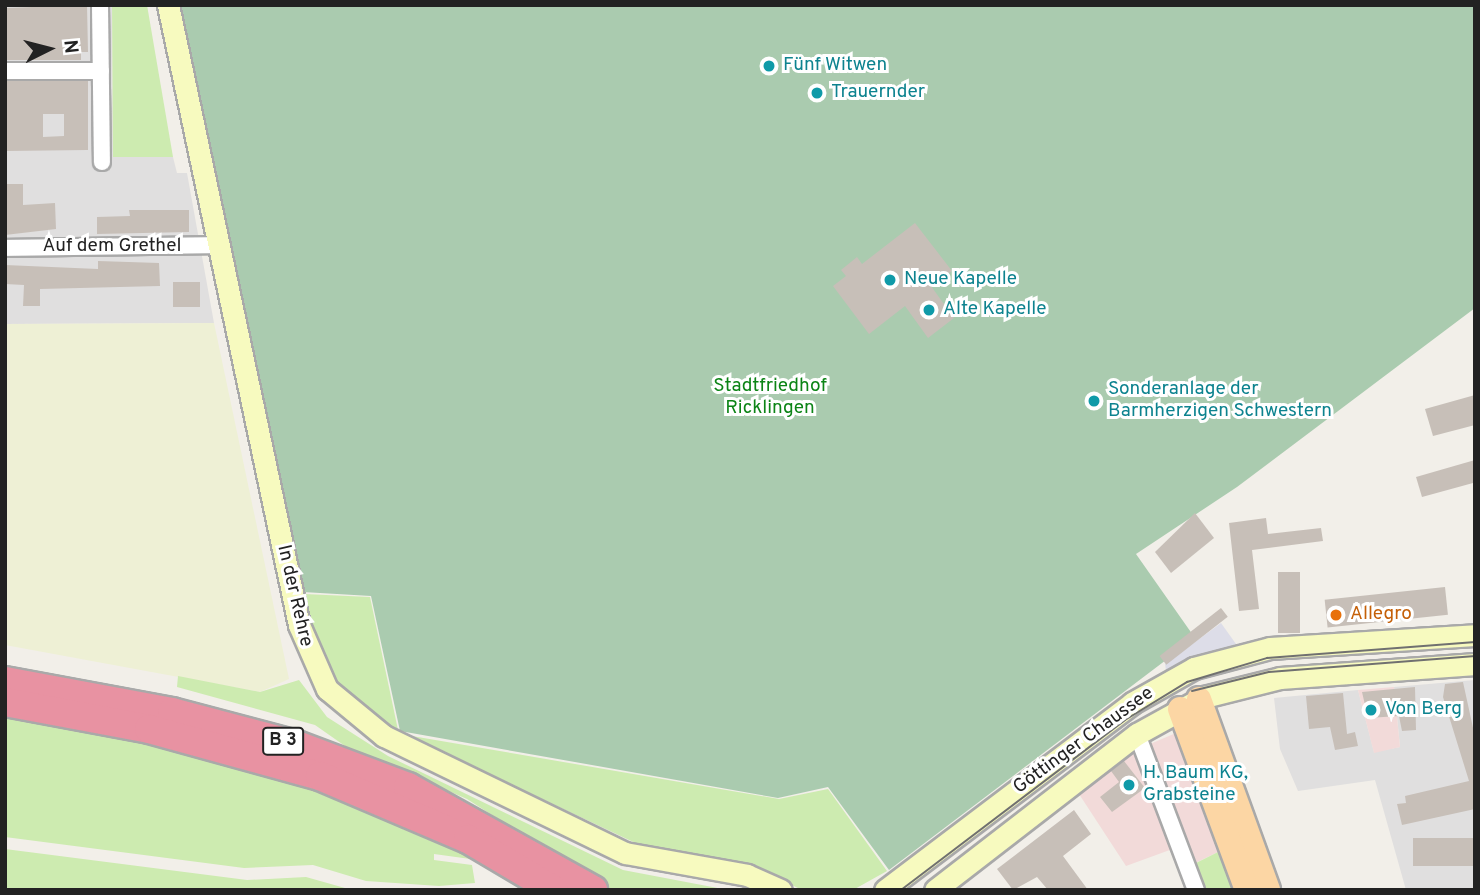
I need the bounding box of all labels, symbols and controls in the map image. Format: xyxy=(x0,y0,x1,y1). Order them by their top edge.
north arrow xyxy=(14,14,84,84)
text: N xyxy=(57,39,83,55)
place label: Fünf Witwen xyxy=(783,55,888,77)
marker: Fünf Witwen xyxy=(761,58,777,74)
place label: Trauernder xyxy=(831,82,925,104)
marker: Trauernder xyxy=(809,85,825,101)
street label: Auf dem Grethel xyxy=(43,236,181,258)
place label: Neue Kapelle xyxy=(904,269,1017,291)
marker: Neue Kapelle xyxy=(882,272,898,288)
place label: Alte Kapelle xyxy=(943,299,1046,321)
marker: Alte Kapelle xyxy=(921,302,937,318)
park label: Stadtfriedhof Ricklingen xyxy=(713,376,827,420)
place label: Sonderanlage der Barmherzigen Schwestern xyxy=(1108,379,1332,423)
marker: Sonderanlage der Barmherzigen Schwestern xyxy=(1086,393,1102,409)
street label: In der Rehre xyxy=(271,543,317,649)
place label: Allegro xyxy=(1350,604,1412,626)
marker: Allegro xyxy=(1328,607,1344,623)
street label: Göttinger Chaussee xyxy=(1009,682,1159,800)
place label: Von Berg xyxy=(1385,699,1462,721)
marker: Von Berg xyxy=(1363,702,1379,718)
road number: B 3 xyxy=(262,726,304,756)
place label: H. Baum KG, Grabsteine xyxy=(1143,763,1248,807)
marker: H. Baum KG, Grabsteine xyxy=(1121,777,1137,793)

